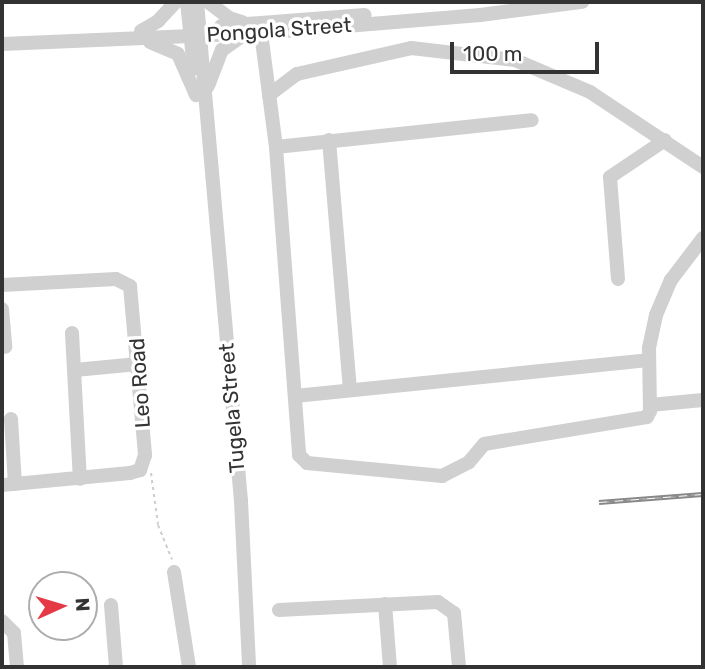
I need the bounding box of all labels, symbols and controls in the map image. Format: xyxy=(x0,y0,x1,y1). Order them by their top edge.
street label: Pongola Street xyxy=(206,12,352,48)
scale bar xyxy=(453,28,602,72)
text: 100 m xyxy=(463,41,522,66)
street label: Leo Road xyxy=(124,337,156,429)
street label: Tugela Street xyxy=(214,342,250,474)
north arrow xyxy=(28,571,98,641)
text: N xyxy=(71,597,94,612)

